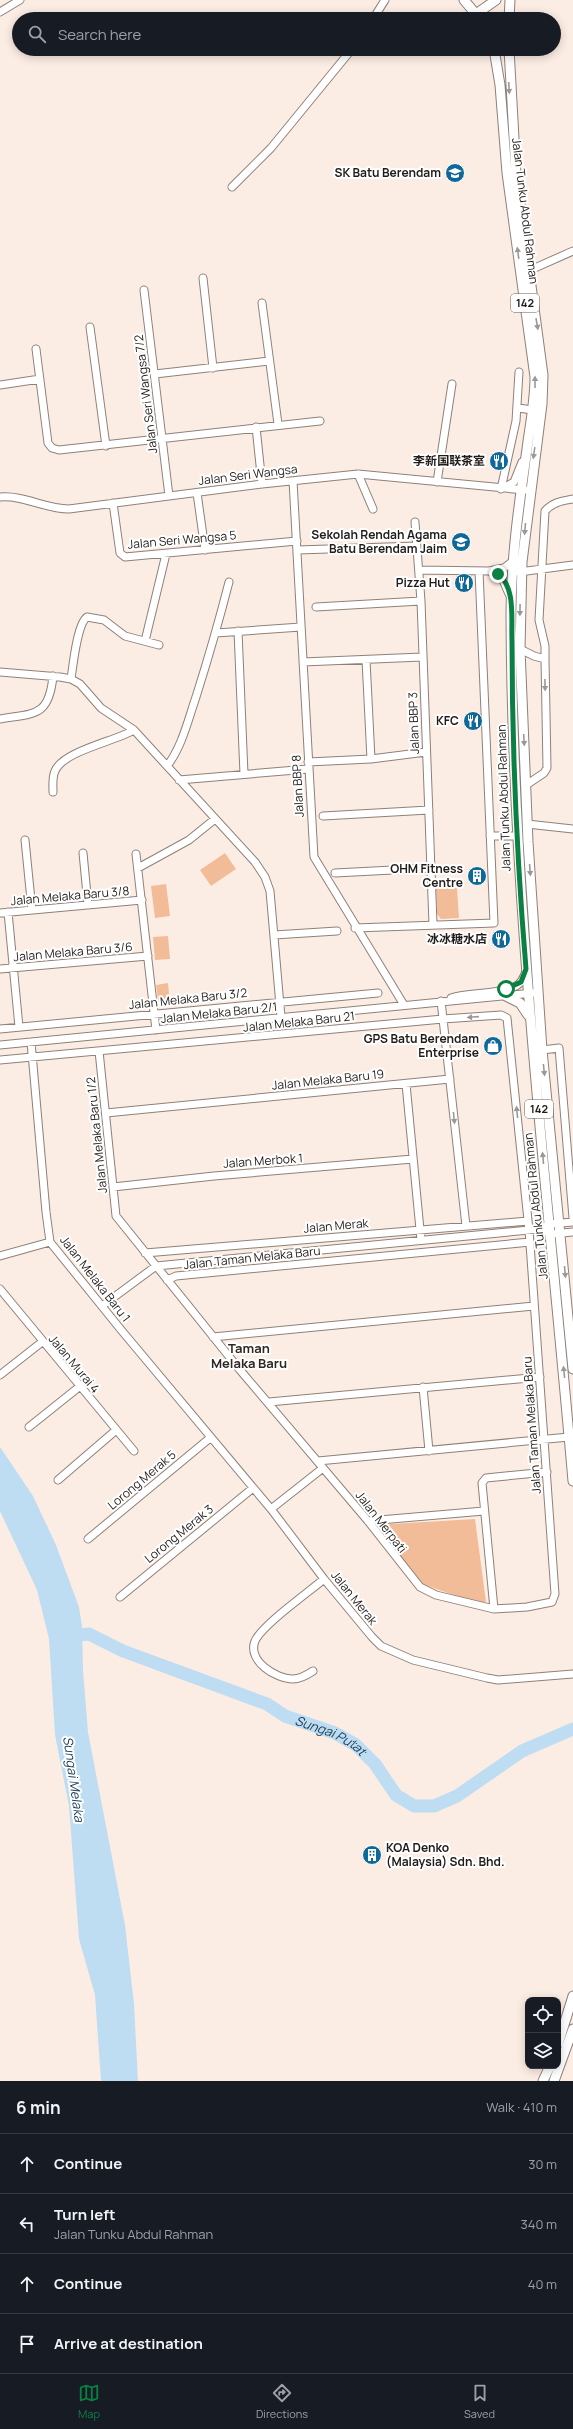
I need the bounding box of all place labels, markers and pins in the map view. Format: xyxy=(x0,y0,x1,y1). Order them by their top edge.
school or university icon: SK Batu Berendam xyxy=(444,162,466,184)
place label: SK Batu Berendam xyxy=(335,164,441,181)
restaurant icon: 李新国联茶室 xyxy=(488,450,510,472)
place label: 李新国联茶室 xyxy=(413,452,485,469)
place label: Sekolah Rendah Agama Batu Berendam Jaim xyxy=(311,526,447,557)
school or university icon: Sekolah Rendah Agama Batu Berendam Jaim xyxy=(450,531,472,553)
restaurant icon: Pizza Hut xyxy=(453,572,475,594)
place label: Pizza Hut xyxy=(396,574,450,591)
restaurant icon: KFC xyxy=(462,710,484,732)
place label: KFC xyxy=(436,712,459,729)
place label: OHM Fitness Centre xyxy=(390,860,463,891)
building icon: OHM Fitness Centre xyxy=(466,865,488,887)
restaurant icon: 冰冰糖水店 xyxy=(490,928,512,950)
place label: 冰冰糖水店 xyxy=(427,930,487,947)
place label: GPS Batu Berendam Enterprise xyxy=(364,1030,479,1061)
shop icon: GPS Batu Berendam Enterprise xyxy=(482,1035,504,1057)
place label: KOA Denko (Malaysia) Sdn. Bhd. xyxy=(386,1839,505,1870)
building icon: KOA Denko (Malaysia) Sdn. Bhd. xyxy=(361,1844,383,1866)

